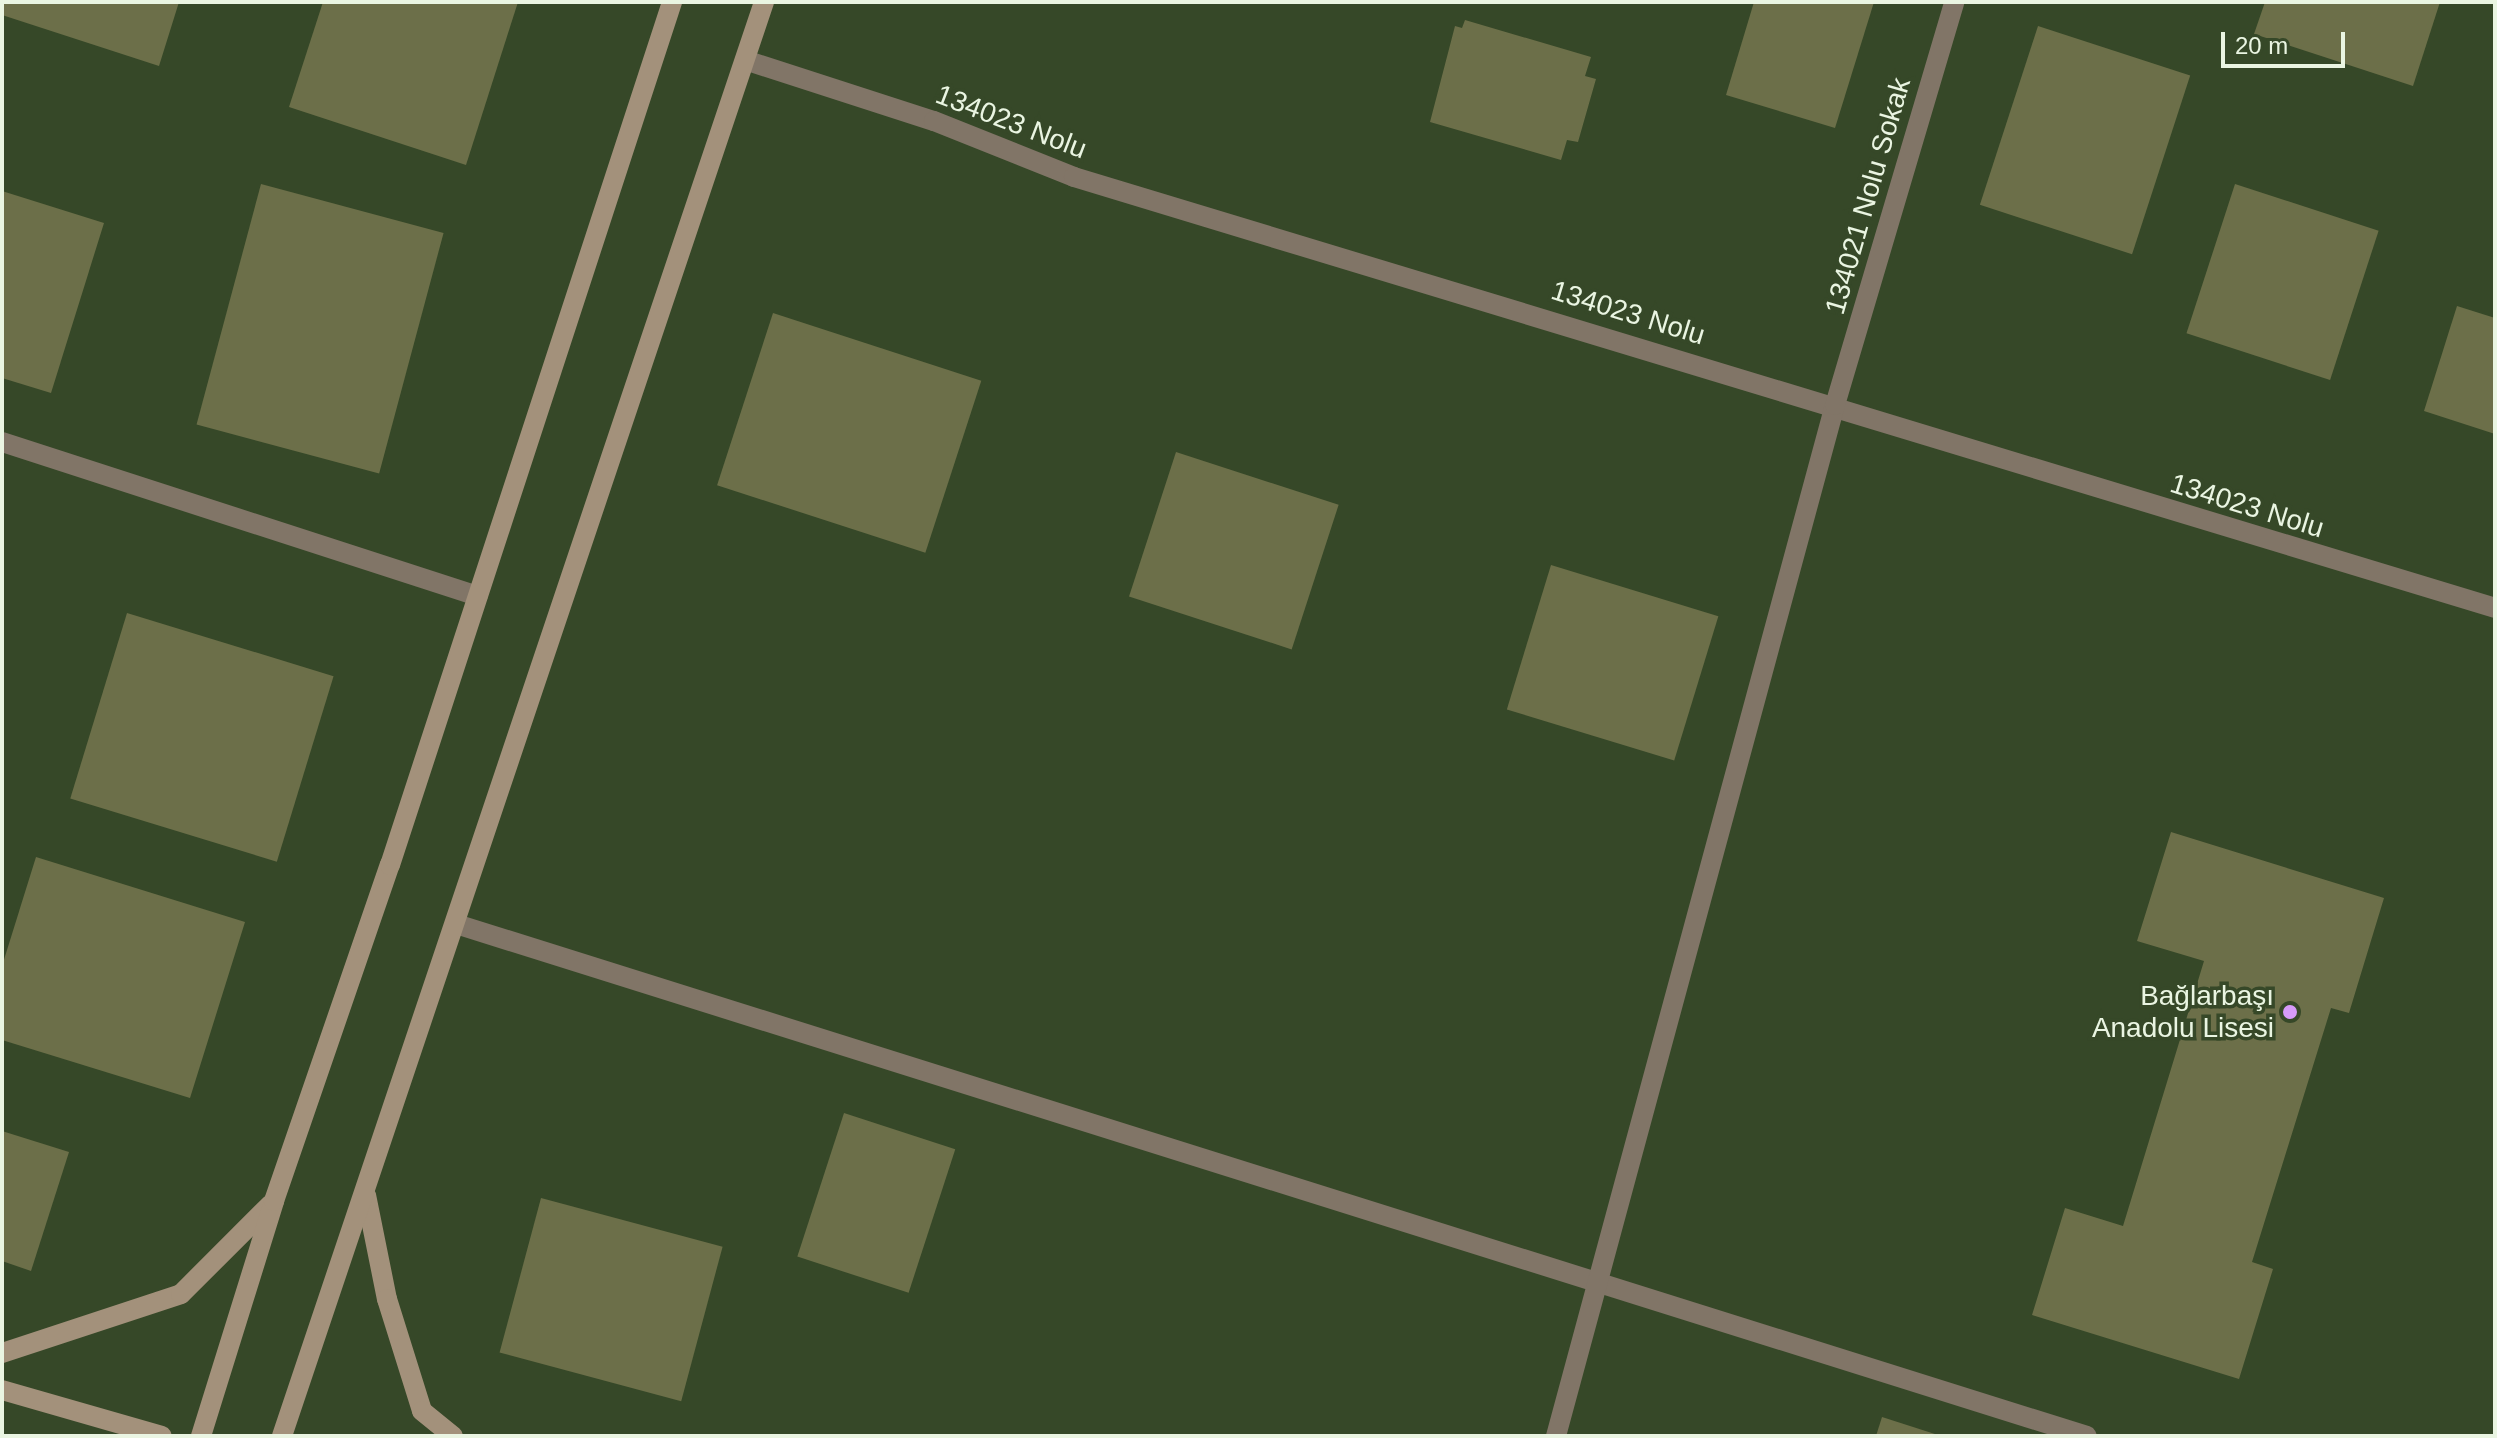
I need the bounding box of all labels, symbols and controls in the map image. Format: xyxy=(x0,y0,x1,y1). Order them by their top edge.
scale bar xyxy=(2225,16,2349,66)
text: 20 m xyxy=(2235,32,2288,59)
street label: 134021 Nolu Sokak xyxy=(1818,74,1918,318)
street label: 134023 Nolu xyxy=(931,78,1091,166)
street label: 134023 Nolu xyxy=(1547,274,1709,352)
street label: 134023 Nolu xyxy=(2166,467,2328,545)
place label: Bağlarbaşı Anadolu Lisesi xyxy=(2092,979,2274,1045)
marker: Bağlarbaşı Anadolu Lisesi xyxy=(2281,1003,2299,1021)

